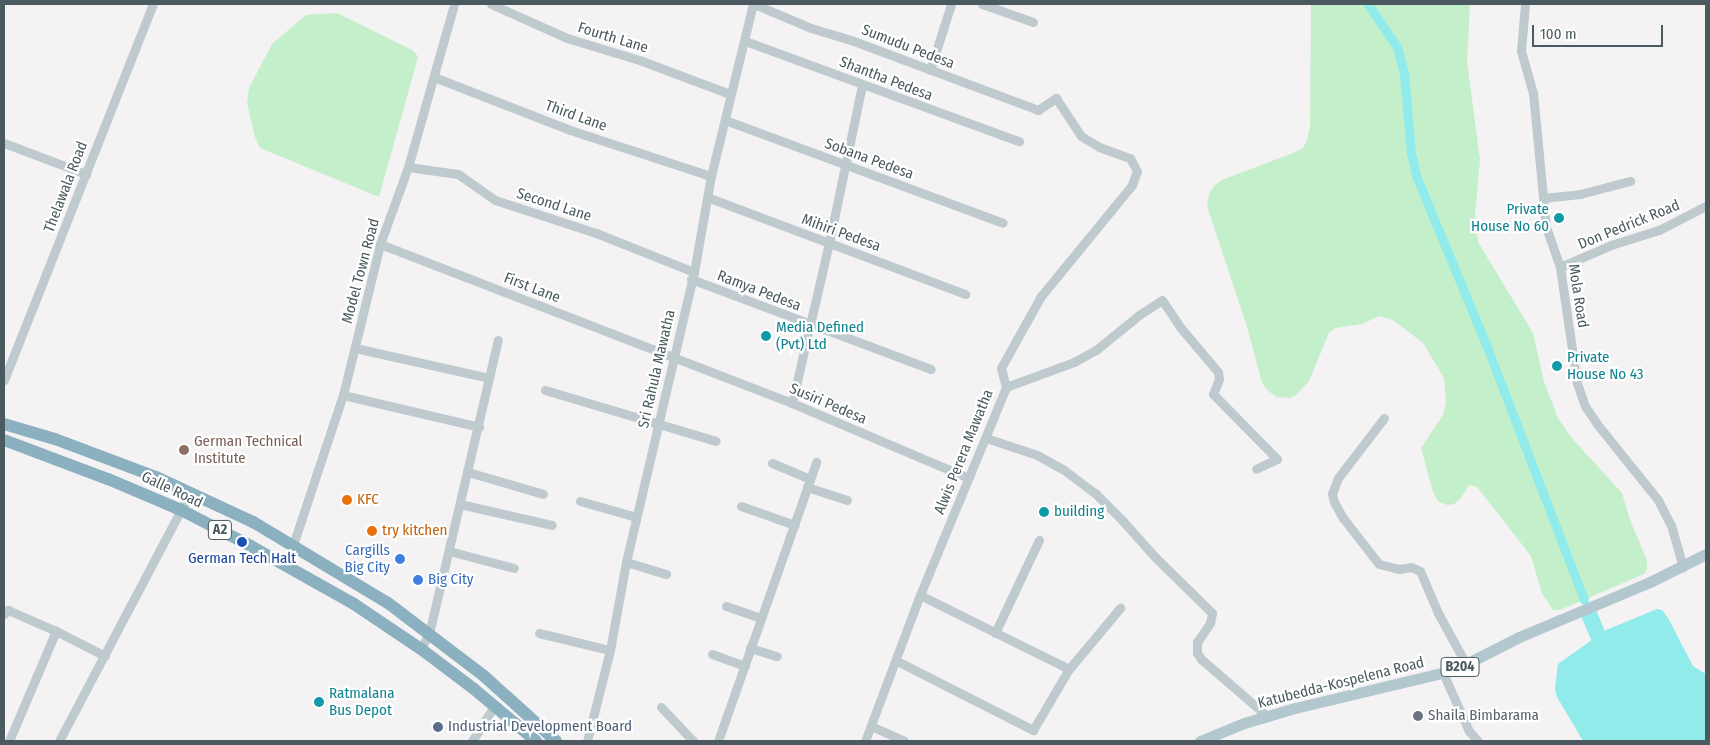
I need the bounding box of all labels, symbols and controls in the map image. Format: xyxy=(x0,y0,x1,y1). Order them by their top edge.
scale bar xyxy=(1535,15,1666,47)
street label: Fourth Lane xyxy=(576,19,650,57)
street label: Sumudu Pedesa xyxy=(859,21,957,73)
text: 100 m xyxy=(1540,25,1577,43)
street label: Shantha Pedesa xyxy=(837,53,935,105)
street label: Third Lane xyxy=(543,97,609,135)
street label: Sobana Pedesa xyxy=(822,135,916,183)
street label: Thelawala Road xyxy=(40,139,92,235)
street label: Second Lane xyxy=(514,184,594,226)
street label: Don Pedrick Road xyxy=(1576,196,1682,254)
place label: Private House No 60 xyxy=(1471,200,1549,235)
street label: Mihiri Pedesa xyxy=(799,210,883,256)
marker: Private House No 60 xyxy=(1553,212,1565,224)
street label: Model Town Road xyxy=(338,217,384,325)
street label: Mola Road xyxy=(1564,263,1592,329)
street label: Ramya Pedesa xyxy=(715,267,803,315)
street label: First Lane xyxy=(501,269,563,307)
street label: Sri Rahula Mawatha xyxy=(635,308,679,430)
place label: Media Defined (Pvt) Ltd xyxy=(776,318,864,353)
marker: Media Defined (Pvt) Ltd xyxy=(760,330,772,342)
place label: Private House No 43 xyxy=(1567,348,1643,383)
marker: Private House No 43 xyxy=(1551,360,1563,372)
street label: Susiri Pedesa xyxy=(787,380,869,428)
street label: Alwis Perera Mawatha xyxy=(931,387,997,517)
place label: German Technical Institute xyxy=(194,432,303,467)
marker: German Technical Institute xyxy=(178,444,190,456)
street label: Galle Road xyxy=(138,468,206,512)
place label: KFC xyxy=(357,491,379,509)
marker: KFC xyxy=(341,494,353,506)
place label: building xyxy=(1054,503,1104,521)
marker: building xyxy=(1038,506,1050,518)
road number: A2 xyxy=(208,518,232,542)
place label: try kitchen xyxy=(382,522,447,540)
marker: try kitchen xyxy=(366,525,378,537)
marker: German Tech Halt xyxy=(236,536,248,548)
place label: Cargills Big City xyxy=(344,541,390,576)
place label: German Tech Halt xyxy=(188,550,296,568)
marker: Cargills Big City xyxy=(394,553,406,565)
place label: Big City xyxy=(428,571,474,589)
marker: Big City xyxy=(412,574,424,586)
street label: Katubedda-Kospelena Road xyxy=(1256,654,1426,712)
road number: B204 xyxy=(1440,656,1480,679)
place label: Ratmalana Bus Depot xyxy=(329,684,395,719)
marker: Ratmalana Bus Depot xyxy=(313,696,325,708)
place label: Shaila Bimbarama xyxy=(1428,707,1539,725)
marker: Shaila Bimbarama xyxy=(1412,710,1424,722)
place label: Industrial Development Board xyxy=(448,718,632,736)
marker: Industrial Development Board xyxy=(432,721,444,733)

